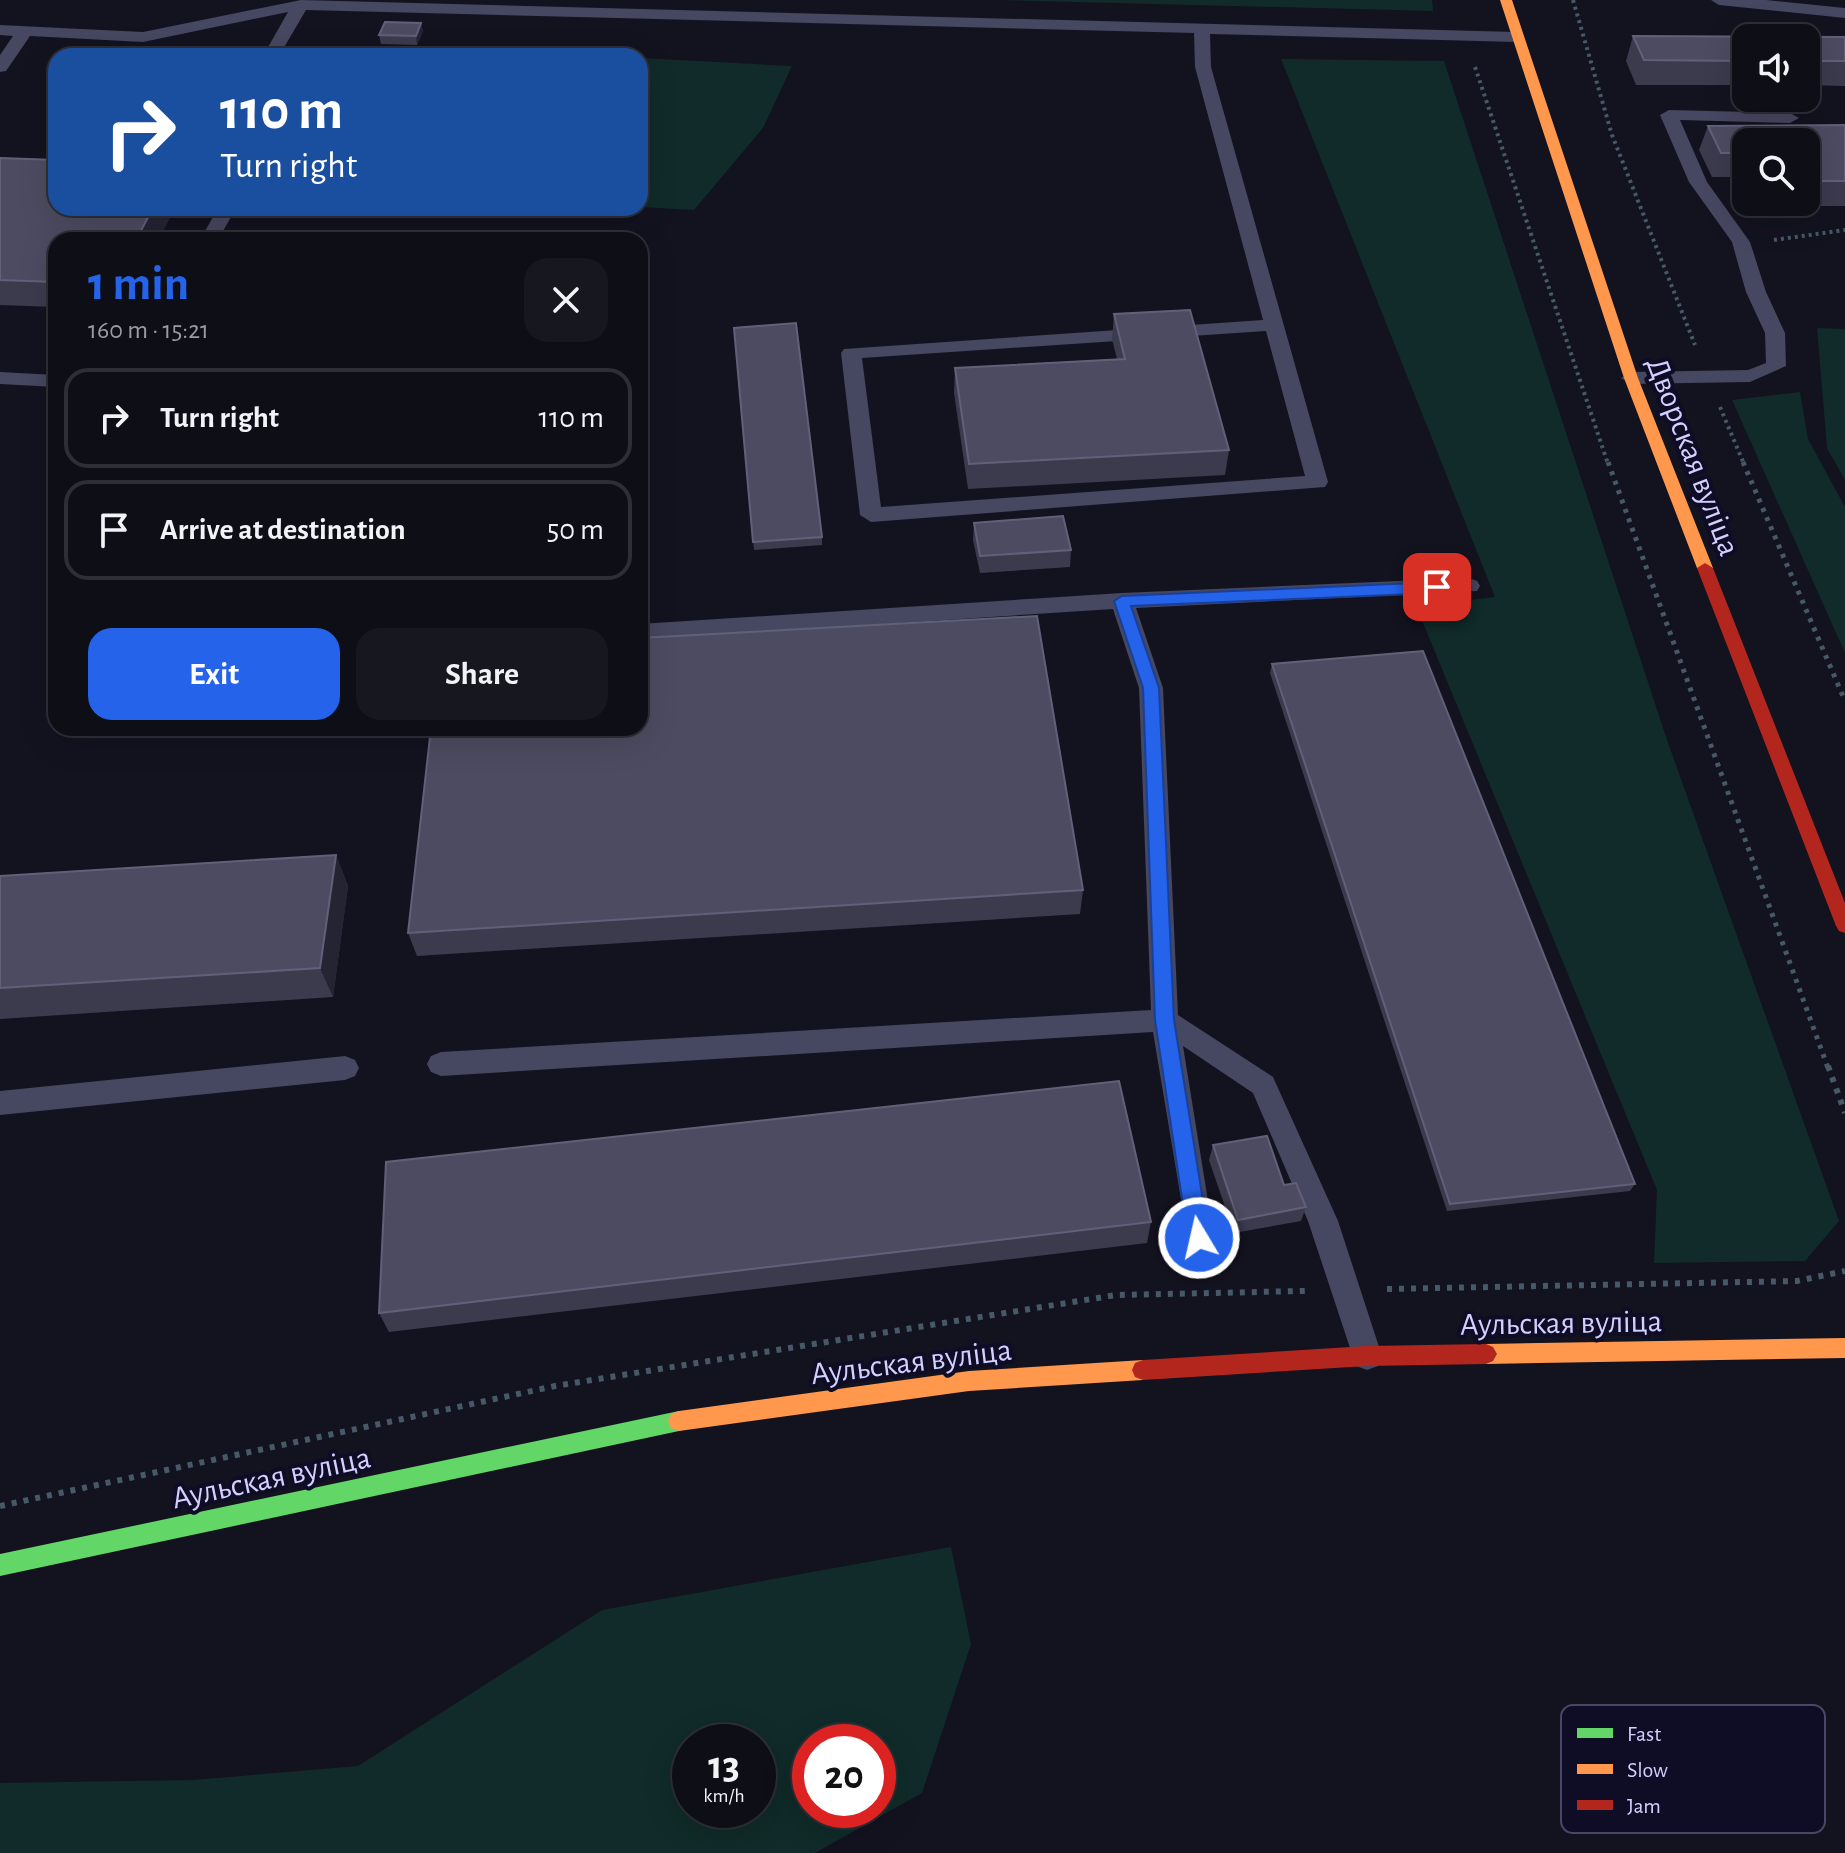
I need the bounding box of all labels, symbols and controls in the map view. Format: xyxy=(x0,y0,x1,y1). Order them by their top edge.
map controls xyxy=(1732,24,1820,216)
button: sound xyxy=(1732,24,1820,112)
icon: right xyxy=(88,80,192,184)
text: 110 m xyxy=(220,83,343,139)
button: search xyxy=(1732,128,1820,216)
text: Turn right xyxy=(220,148,357,184)
button: close xyxy=(524,258,608,342)
text: 1 min xyxy=(88,261,189,309)
text: 160 m · 15:21 xyxy=(88,317,209,343)
street label: Дворская вуліца xyxy=(1640,353,1746,560)
icon: right xyxy=(92,396,136,440)
text: Turn right xyxy=(160,403,279,433)
text: 110 m xyxy=(539,403,604,433)
icon: arrive xyxy=(92,508,136,552)
text: Arrive at destination xyxy=(160,515,406,545)
text: 50 m xyxy=(547,515,604,545)
pin xyxy=(1403,553,1471,621)
icon: arrive xyxy=(1415,565,1459,609)
button: Exit xyxy=(88,628,340,720)
button: Share xyxy=(356,628,608,720)
position arrow xyxy=(1157,1196,1241,1280)
street label: Аульская вуліца xyxy=(1460,1305,1662,1341)
street label: Аульская вуліца xyxy=(809,1334,1014,1390)
street label: Аульская вуліца xyxy=(169,1441,374,1515)
legend xyxy=(1561,1705,1825,1833)
text: Fast xyxy=(1627,1723,1661,1745)
speed limit sign: 20 xyxy=(792,1724,896,1828)
text: 13 xyxy=(708,1746,740,1786)
text: Slow xyxy=(1627,1759,1668,1781)
text: km/h xyxy=(703,1786,745,1806)
text: Jam xyxy=(1627,1795,1661,1817)

